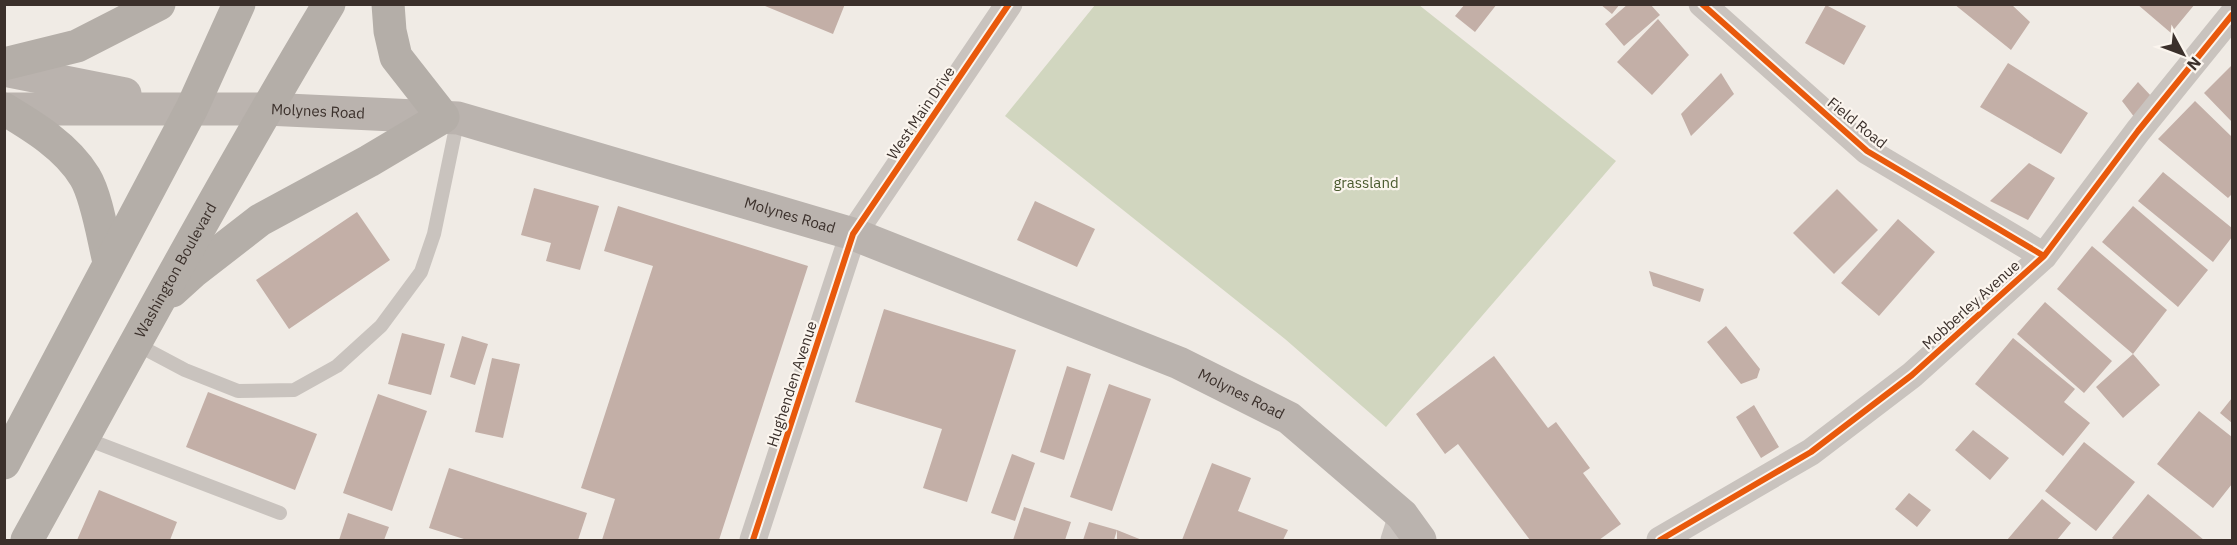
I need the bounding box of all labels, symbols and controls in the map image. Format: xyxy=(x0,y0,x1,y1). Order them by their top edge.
north arrow xyxy=(2153,24,2213,84)
text: N xyxy=(2183,53,2206,75)
street label: West Main Drive xyxy=(882,63,959,163)
street label: Field Road xyxy=(1824,93,1891,152)
street label: Molynes Road xyxy=(270,99,365,123)
park label: grassland xyxy=(1333,173,1399,192)
street label: Molynes Road xyxy=(742,193,838,237)
street label: Washington Boulevard xyxy=(130,199,221,341)
street label: Mobberley Avenue xyxy=(1918,256,2023,354)
street label: Hughenden Avenue xyxy=(762,318,821,449)
street label: Molynes Road xyxy=(1195,364,1288,423)

